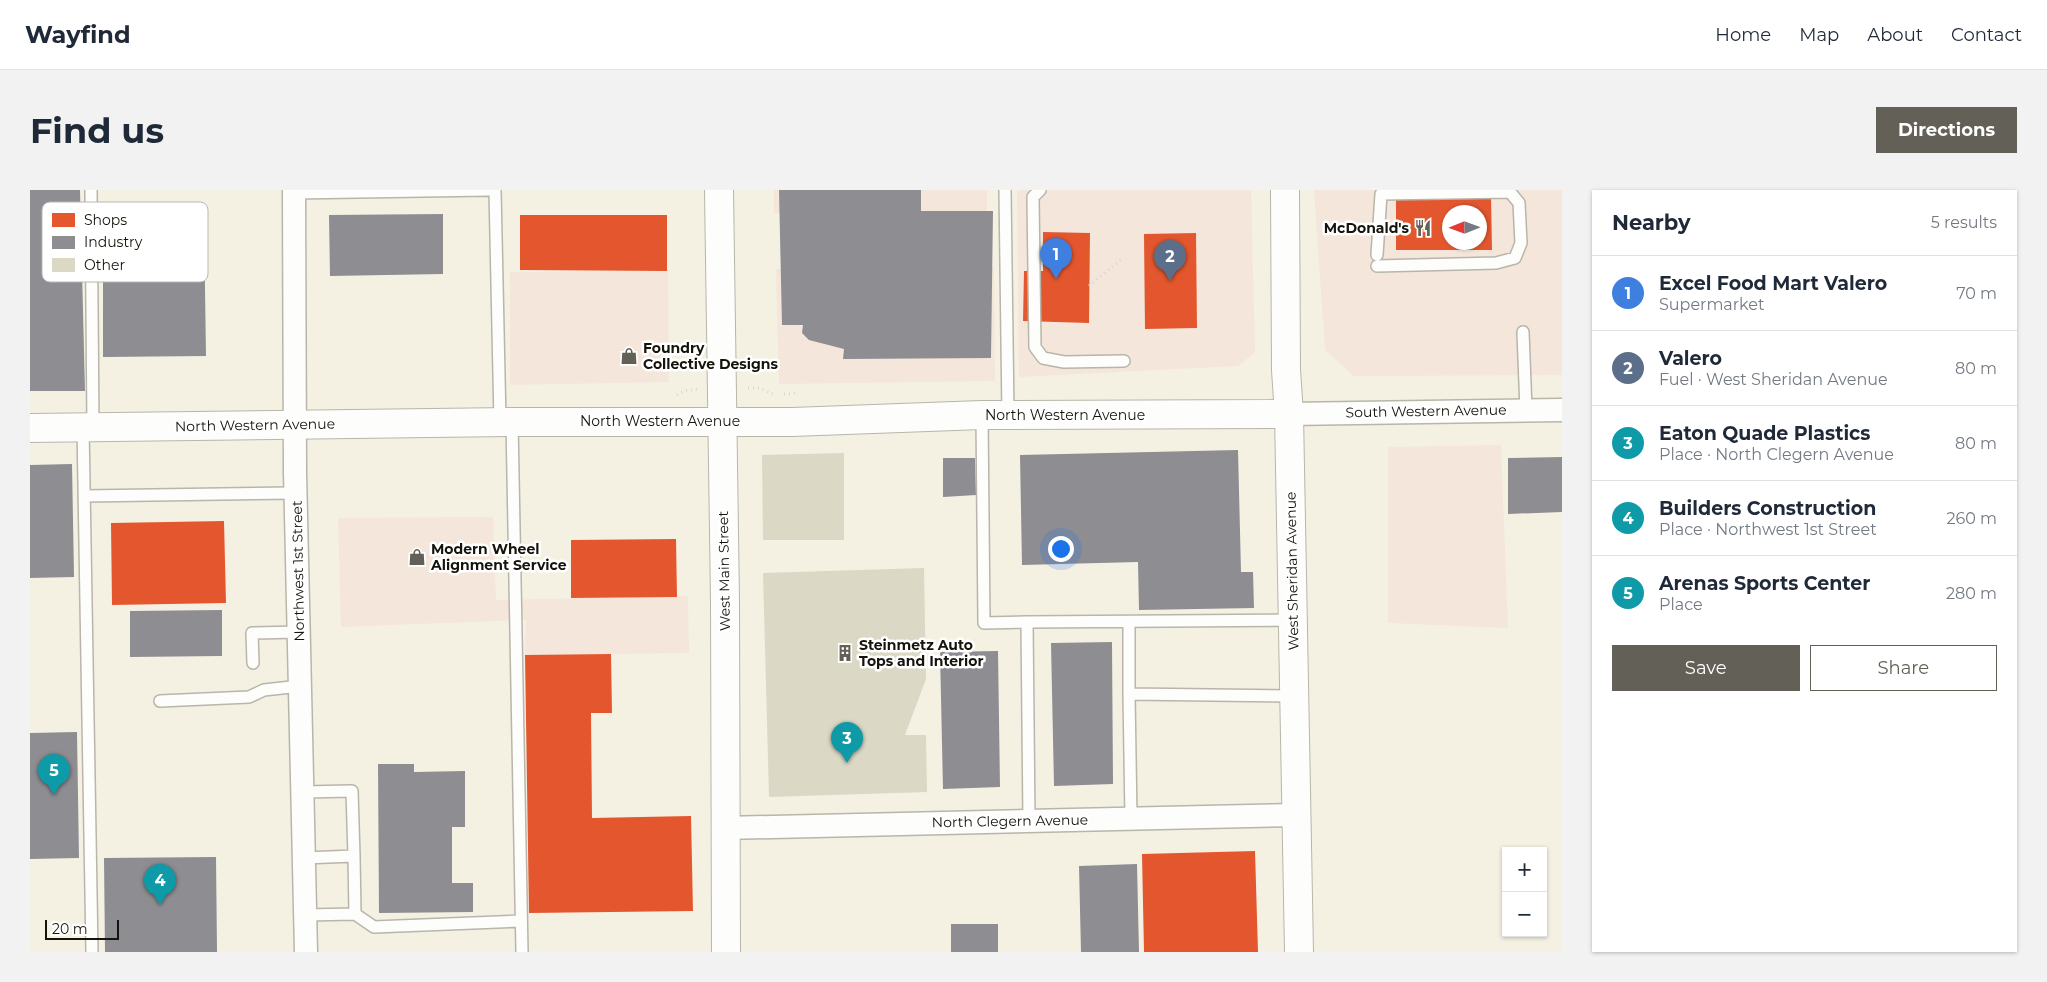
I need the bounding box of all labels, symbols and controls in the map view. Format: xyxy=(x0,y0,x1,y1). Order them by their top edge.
text: Wayfind xyxy=(25,20,131,49)
text: Home xyxy=(1715,24,1771,46)
text: Map xyxy=(1799,24,1839,46)
text: About xyxy=(1867,24,1923,46)
text: Contact xyxy=(1951,24,2022,46)
button: Directions xyxy=(1876,107,2017,153)
text: Find us xyxy=(30,109,164,152)
legend xyxy=(42,202,208,282)
north arrow xyxy=(1442,205,1487,250)
text: Nearby xyxy=(1612,210,1691,235)
text: Shops xyxy=(84,211,127,229)
text: 5 results xyxy=(1931,213,1997,232)
restaurant icon: McDonald's xyxy=(1413,218,1433,238)
place label: McDonald's xyxy=(1324,219,1410,237)
text: Industry xyxy=(84,233,143,251)
pin: 1 xyxy=(1040,238,1072,279)
pin: 2 xyxy=(1154,240,1186,281)
text: Other xyxy=(84,256,125,274)
text: Excel Food Mart Valero xyxy=(1659,272,1887,295)
text: 1 xyxy=(1625,284,1631,303)
text: 70 m xyxy=(1956,284,1997,303)
text: Supermarket xyxy=(1659,295,1765,314)
place label: Foundry Collective Designs xyxy=(643,339,778,373)
shop icon: Foundry Collective Designs xyxy=(619,346,639,366)
text: Valero xyxy=(1659,347,1722,370)
text: 2 xyxy=(1623,359,1633,378)
text: 80 m xyxy=(1955,359,1997,378)
text: Fuel · West Sheridan Avenue xyxy=(1659,370,1888,389)
street label: South Western Avenue xyxy=(1345,401,1507,421)
street label: North Western Avenue xyxy=(985,406,1145,424)
street label: North Western Avenue xyxy=(580,412,740,430)
street label: North Western Avenue xyxy=(175,415,335,435)
text: Eaton Quade Plastics xyxy=(1659,422,1870,445)
text: 3 xyxy=(1623,434,1633,453)
text: 80 m xyxy=(1955,434,1997,453)
text: Place · North Clegern Avenue xyxy=(1659,445,1894,464)
street label: West Sheridan Avenue xyxy=(1282,491,1302,651)
text: Builders Construction xyxy=(1659,497,1876,520)
street label: Northwest 1st Street xyxy=(288,500,308,642)
text: 4 xyxy=(1622,509,1634,528)
text: 260 m xyxy=(1946,509,1997,528)
street label: West Main Street xyxy=(714,510,734,631)
text: Place · Northwest 1st Street xyxy=(1659,520,1877,539)
your location xyxy=(1048,536,1074,562)
place label: Modern Wheel Alignment Service xyxy=(430,540,567,574)
shop icon: Modern Wheel Alignment Service xyxy=(407,547,427,567)
text: Arenas Sports Center xyxy=(1659,572,1870,595)
text: 5 xyxy=(1623,584,1633,603)
text: 280 m xyxy=(1946,584,1997,603)
text: Place xyxy=(1659,595,1703,614)
place label: Steinmetz Auto Tops and Interior xyxy=(859,636,983,670)
building icon: Steinmetz Auto Tops and Interior xyxy=(835,643,855,663)
button: Save xyxy=(1612,645,1800,691)
button: Share xyxy=(1810,645,1997,691)
pin: 3 xyxy=(831,722,863,763)
pin: 5 xyxy=(38,754,70,795)
street label: North Clegern Avenue xyxy=(932,811,1088,831)
map controls xyxy=(1502,847,1547,937)
button: + xyxy=(1502,847,1547,892)
pin: 4 xyxy=(144,864,176,905)
button: − xyxy=(1502,892,1547,937)
scale bar xyxy=(45,917,119,940)
text: 20 m xyxy=(52,920,88,938)

